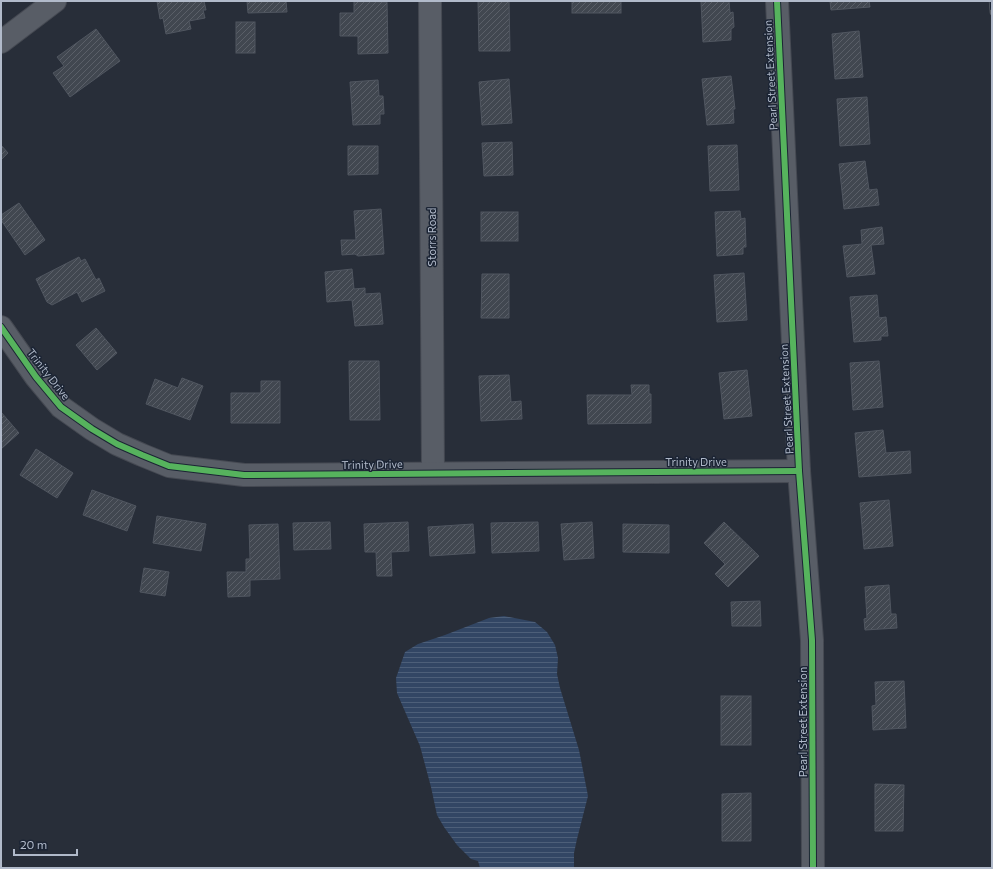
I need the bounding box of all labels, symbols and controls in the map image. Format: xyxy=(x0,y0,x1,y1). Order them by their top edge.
street label: Pearl Street Extension xyxy=(761,20,779,130)
street label: Storrs Road xyxy=(425,208,438,266)
street label: Pearl Street Extension xyxy=(777,344,795,454)
street label: Trinity Drive xyxy=(25,346,73,402)
street label: Trinity Drive xyxy=(665,455,727,468)
street label: Trinity Drive xyxy=(341,457,403,471)
street label: Pearl Street Extension xyxy=(796,667,809,777)
scale bar xyxy=(14,831,77,857)
text: 20 m xyxy=(20,837,47,851)

